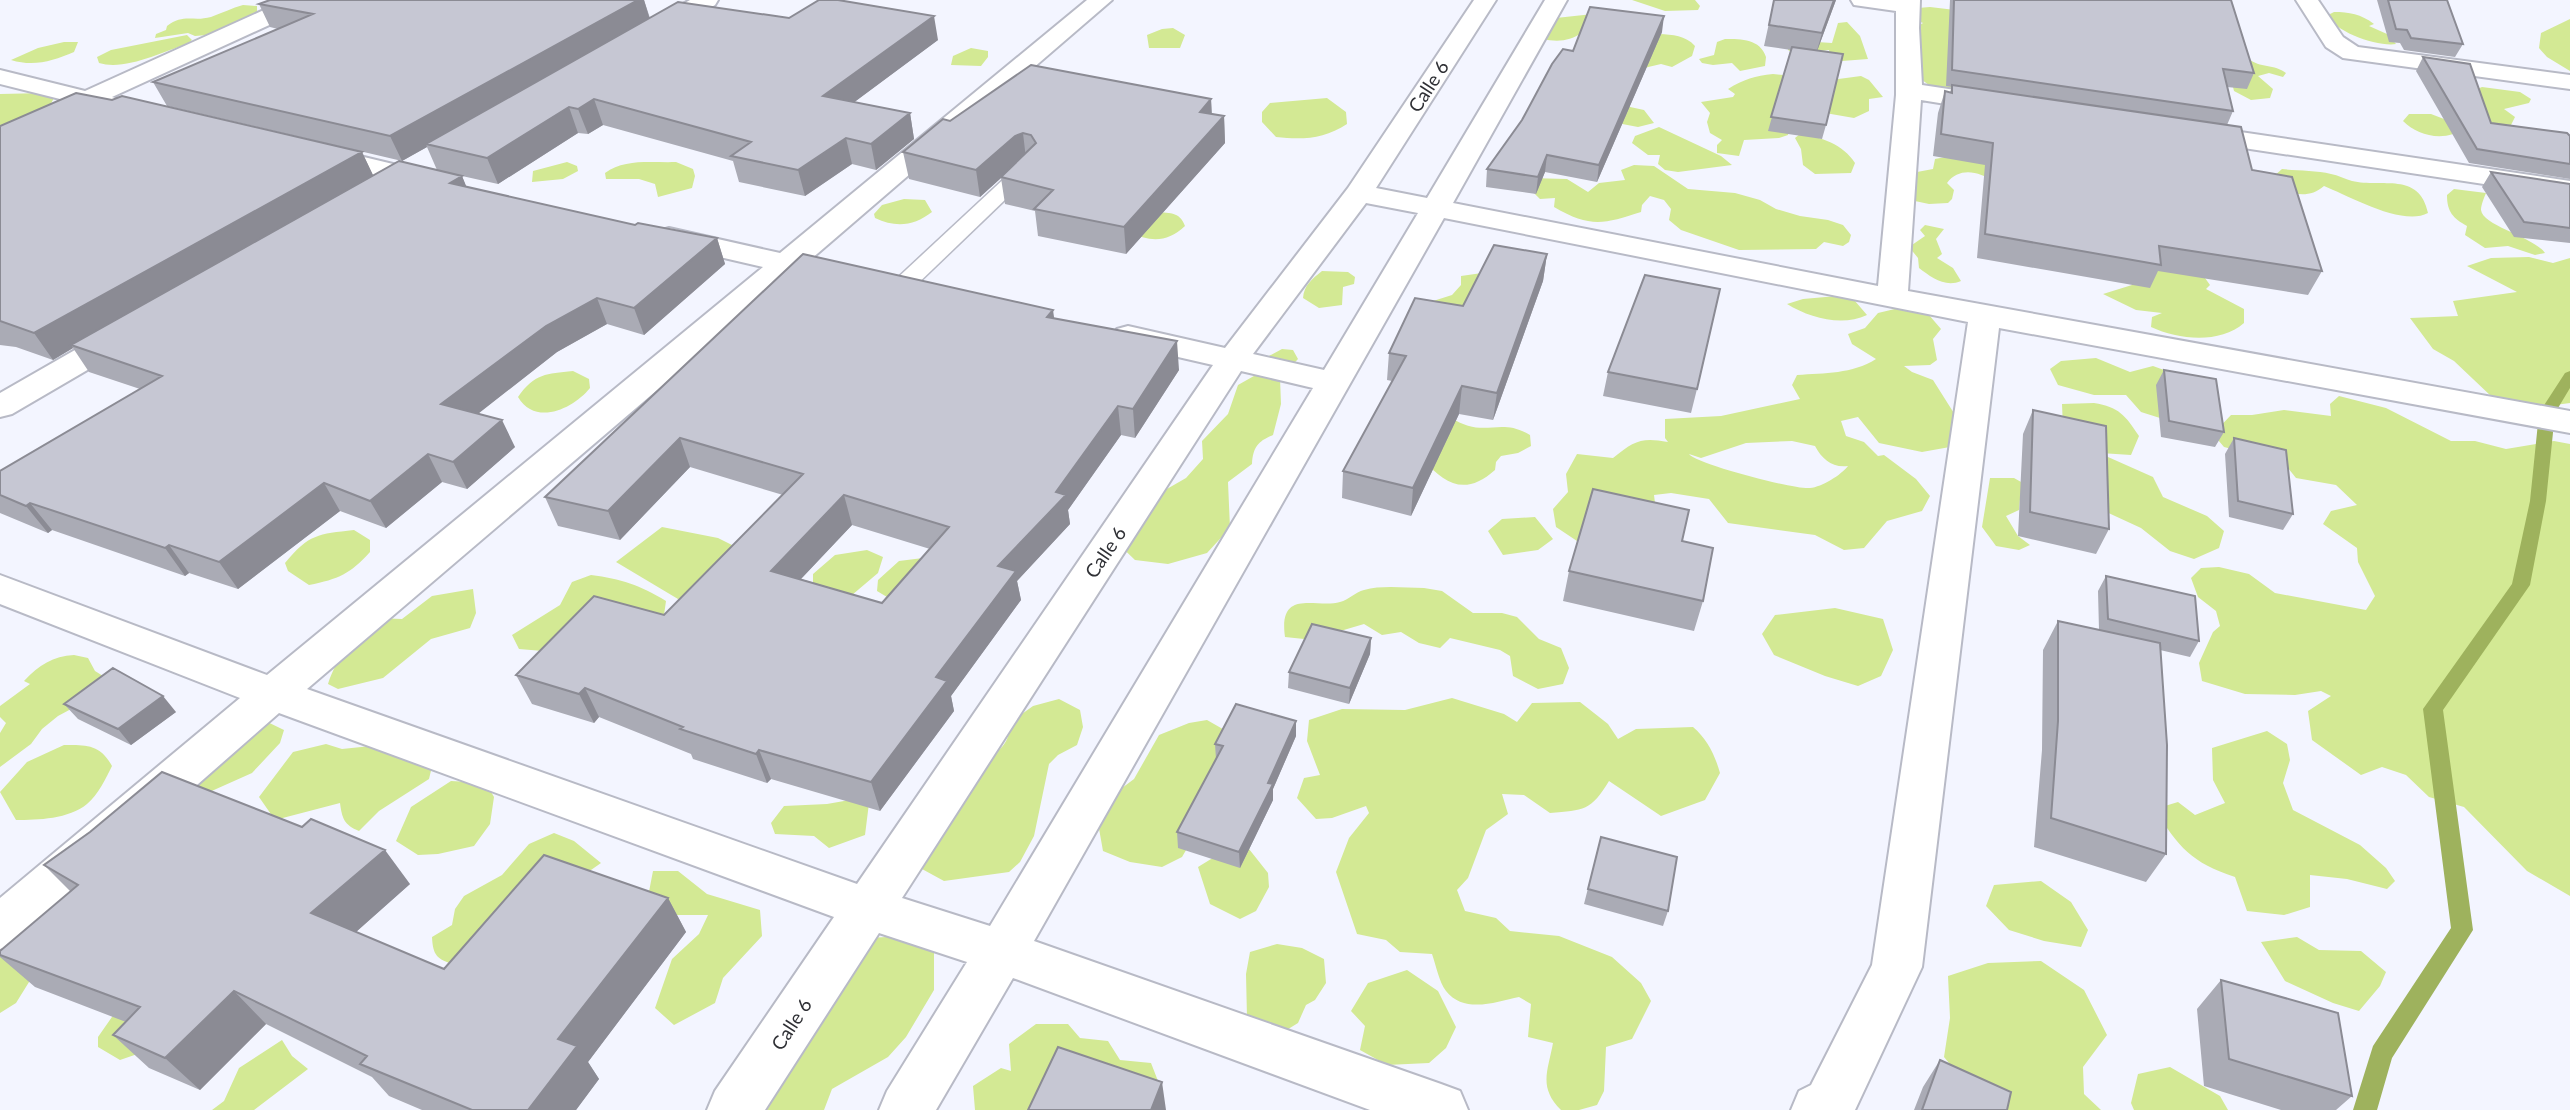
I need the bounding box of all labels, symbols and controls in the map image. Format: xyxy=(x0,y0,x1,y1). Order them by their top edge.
street label: Calle 6 xyxy=(1403,56,1453,116)
street label: Calle 6 xyxy=(1080,522,1130,582)
street label: Calle 6 xyxy=(766,994,816,1054)

